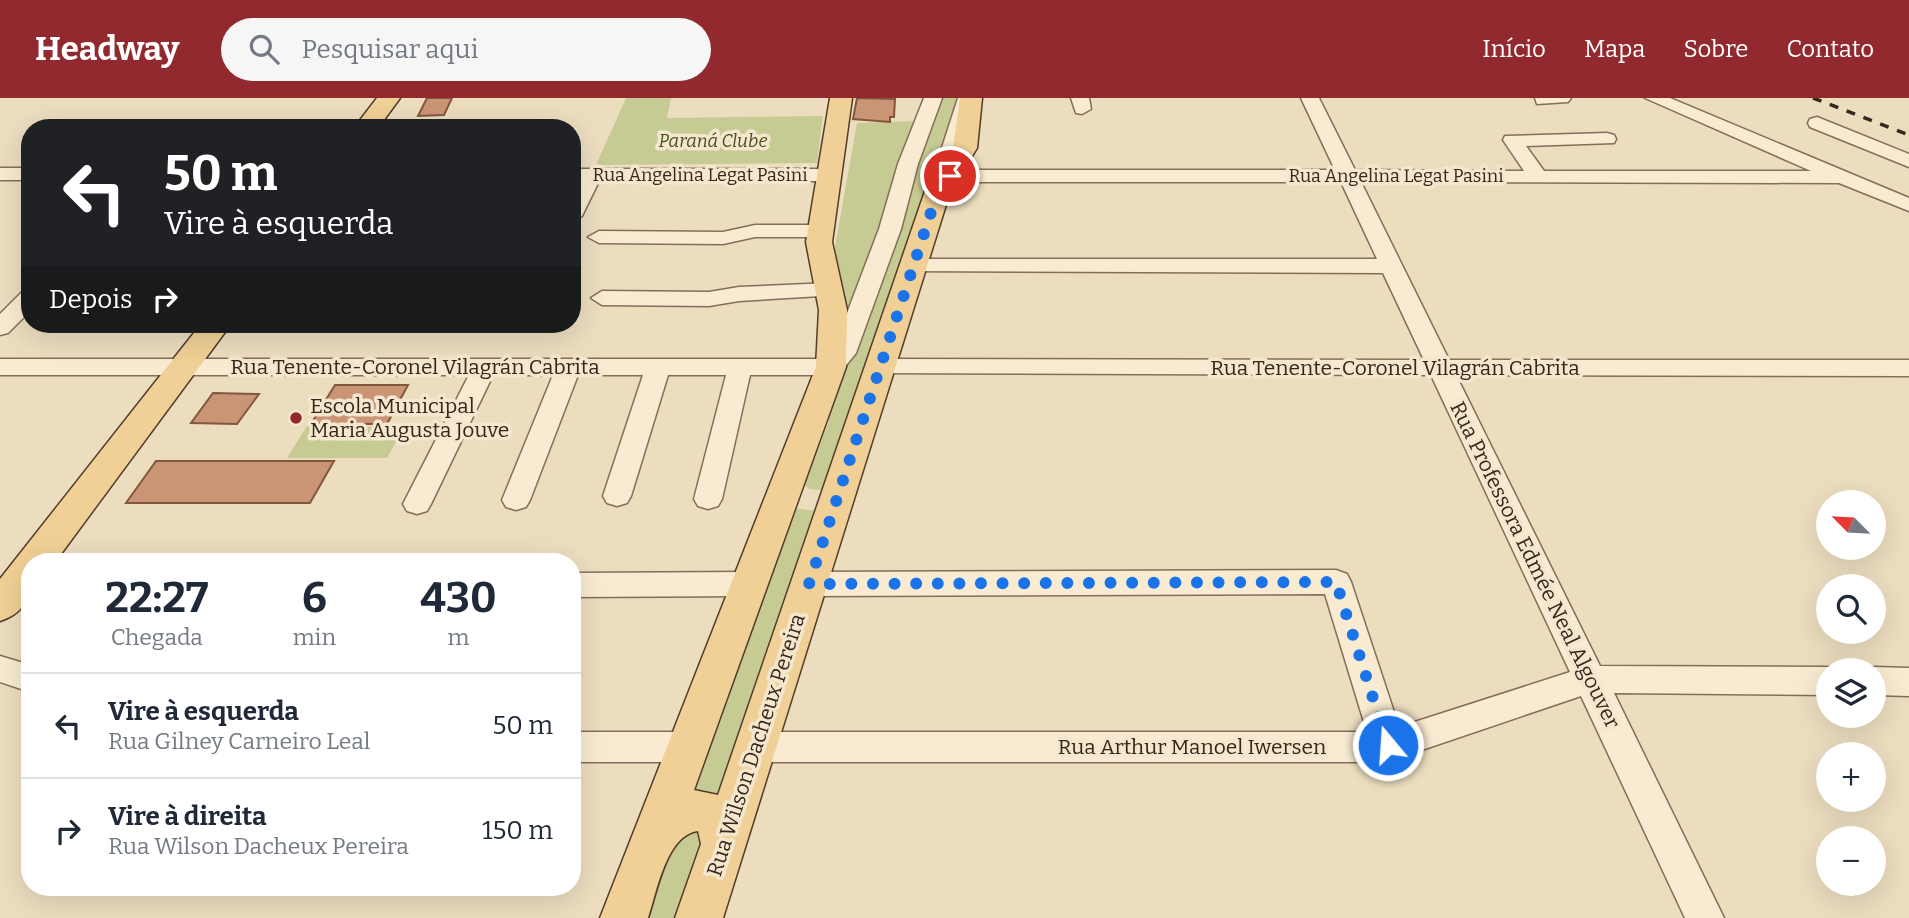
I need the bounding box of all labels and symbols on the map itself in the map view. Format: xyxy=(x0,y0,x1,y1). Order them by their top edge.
park label: Paraná Clube xyxy=(658,130,768,152)
pin xyxy=(920,146,980,206)
street label: Rua Angelina Legat Pasini xyxy=(592,164,808,186)
street label: Rua Angelina Legat Pasini xyxy=(1288,165,1504,187)
street label: Rua Tenente-Coronel Vilagrán Cabrita xyxy=(230,354,600,380)
street label: Rua Tenente-Coronel Vilagrán Cabrita xyxy=(1210,355,1580,381)
place label: Escola Municipal Maria Augusta Jouve xyxy=(310,393,509,443)
street label: Rua Professora Edmée Neal Algouver xyxy=(1444,397,1626,733)
marker: Escola Municipal Maria Augusta Jouve xyxy=(288,410,304,426)
north arrow xyxy=(1816,490,1886,560)
street label: Rua Wilson Dacheux Pereira xyxy=(701,610,811,880)
position arrow xyxy=(1351,708,1425,782)
street label: Rua Arthur Manoel Iwersen xyxy=(1058,734,1326,760)

